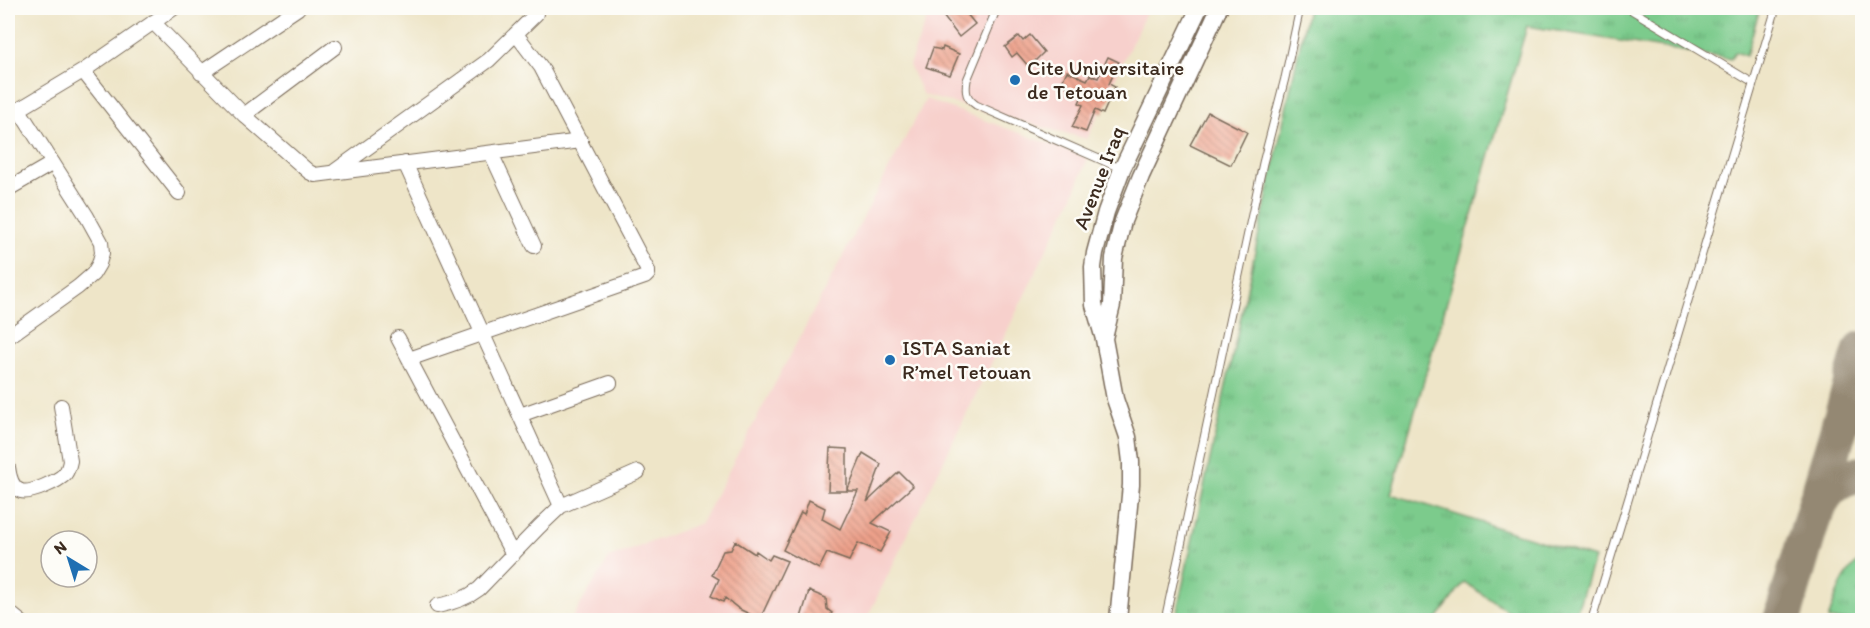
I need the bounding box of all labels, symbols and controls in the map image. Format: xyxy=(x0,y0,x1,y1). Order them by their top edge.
place label: Cite Universitaire de Tetouan xyxy=(1027,55,1184,104)
marker: Cite Universitaire de Tetouan xyxy=(1008,73,1022,87)
street label: Avenue Iraq xyxy=(1067,123,1130,233)
place label: ISTA Saniat R’mel Tetouan xyxy=(902,335,1031,384)
marker: ISTA Saniat R’mel Tetouan xyxy=(883,353,897,367)
north arrow xyxy=(39,529,99,589)
text: N xyxy=(50,537,70,558)

